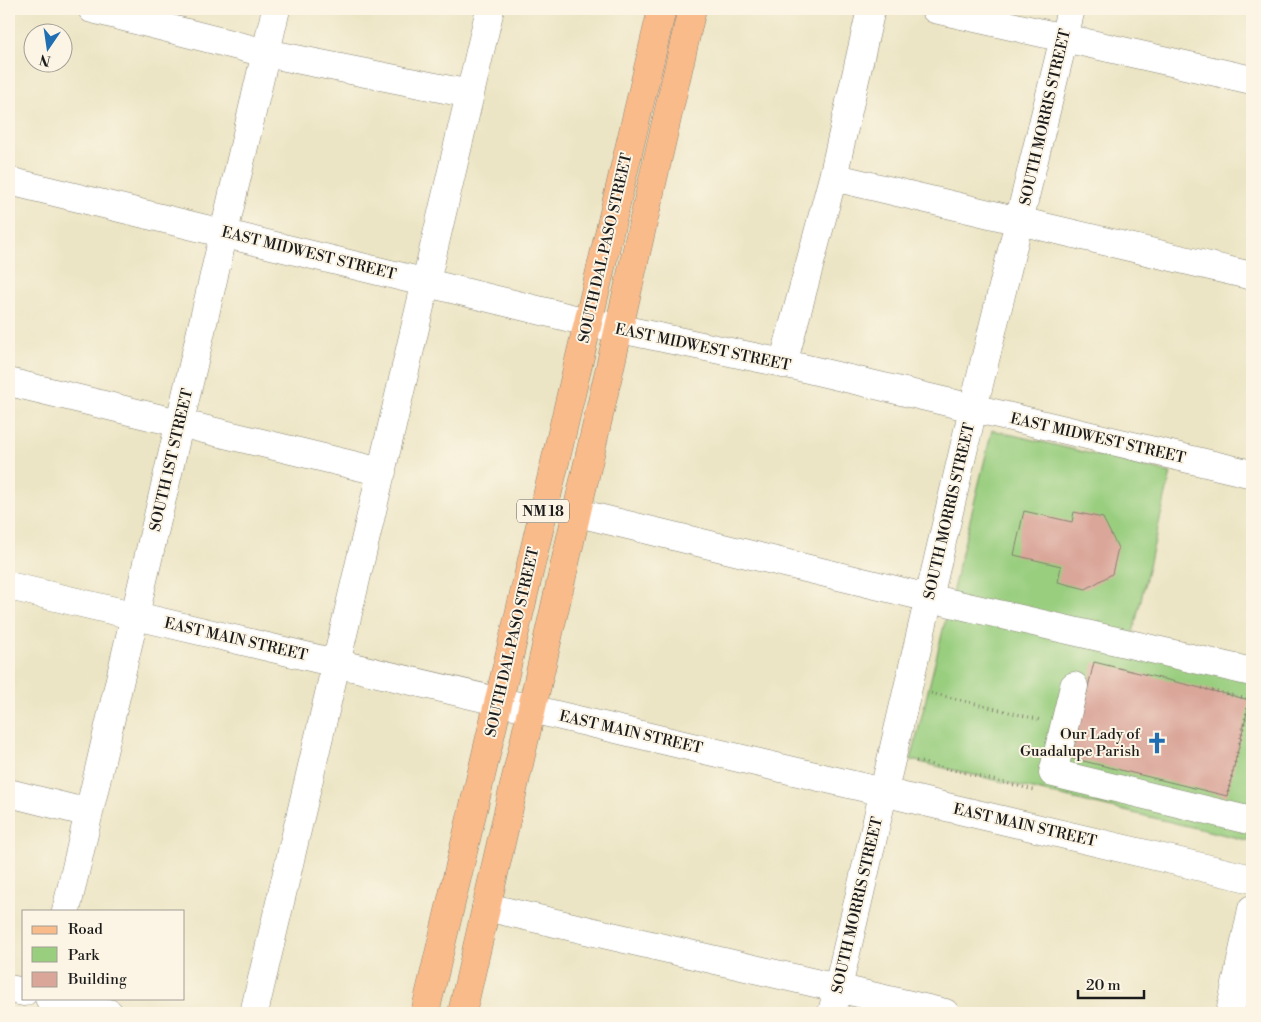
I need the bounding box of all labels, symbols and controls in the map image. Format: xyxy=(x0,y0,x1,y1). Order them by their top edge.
north arrow xyxy=(22,22,72,72)
street label: SOUTH MORRIS STREET xyxy=(1016,27,1075,207)
text: N xyxy=(38,50,53,70)
street label: SOUTH DAL PASO STREET xyxy=(574,151,637,345)
street label: EAST MIDWEST STREET xyxy=(220,223,399,284)
street label: EAST MIDWEST STREET xyxy=(613,320,793,376)
street label: SOUTH 1ST STREET xyxy=(146,386,197,533)
street label: EAST MIDWEST STREET xyxy=(1008,409,1188,468)
street label: SOUTH MORRIS STREET xyxy=(920,421,979,601)
road number: NM 18 xyxy=(517,500,569,522)
street label: SOUTH DAL PASO STREET xyxy=(481,545,544,739)
street label: EAST MAIN STREET xyxy=(162,614,310,665)
street label: EAST MAIN STREET xyxy=(557,707,705,758)
place label: Our Lady of Guadalupe Parish xyxy=(1020,725,1141,761)
church icon: Our Lady of Guadalupe Parish xyxy=(1144,730,1170,756)
street label: EAST MAIN STREET xyxy=(951,800,1099,851)
street label: SOUTH MORRIS STREET xyxy=(828,815,887,995)
legend xyxy=(22,910,185,1000)
text: Road xyxy=(68,920,103,939)
text: Park xyxy=(68,946,100,965)
scale bar xyxy=(1078,967,1145,999)
text: Building xyxy=(67,970,127,989)
text: 20 m xyxy=(1086,976,1121,995)

